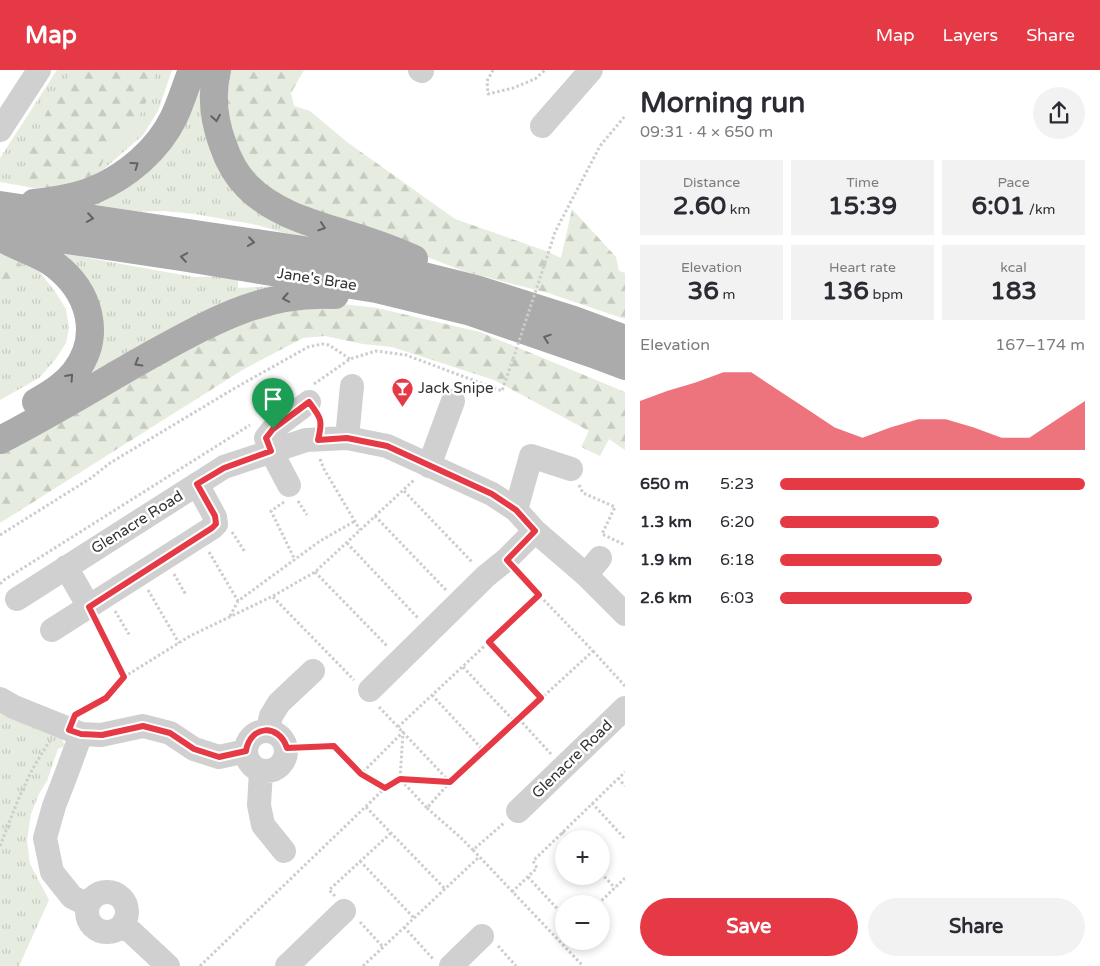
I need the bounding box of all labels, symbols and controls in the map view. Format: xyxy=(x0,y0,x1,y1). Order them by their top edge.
text: Map xyxy=(25,21,77,50)
text: Map xyxy=(876,24,915,46)
text: Layers xyxy=(943,24,998,46)
text: Share xyxy=(1026,24,1075,46)
text: Morning run xyxy=(640,86,805,120)
button: share xyxy=(1033,87,1085,139)
one-way arrow xyxy=(211,114,221,123)
text: 09:31 · 4 × 650 m xyxy=(640,122,773,142)
one-way arrow xyxy=(129,162,139,171)
text: Distance xyxy=(683,174,740,191)
text: Time xyxy=(846,174,879,191)
text: Pace xyxy=(997,174,1030,191)
text: 2.60 xyxy=(673,191,726,221)
text: 15:39 xyxy=(828,191,897,221)
text: 6:01 xyxy=(972,191,1025,221)
text: km xyxy=(726,201,750,218)
text: /km xyxy=(1025,201,1055,218)
one-way arrow xyxy=(86,213,95,223)
one-way arrow xyxy=(318,221,326,231)
one-way arrow xyxy=(247,236,255,247)
one-way arrow xyxy=(180,253,189,263)
text: Elevation xyxy=(681,259,742,276)
text: Heart rate xyxy=(829,259,896,276)
text: kcal xyxy=(1000,259,1027,276)
street label: Jane's Brae xyxy=(276,264,358,294)
text: 36 xyxy=(688,276,719,306)
text: 136 xyxy=(822,276,869,306)
text: 183 xyxy=(990,276,1037,306)
text: m xyxy=(719,286,735,303)
text: bpm xyxy=(869,286,903,303)
one-way arrow xyxy=(281,292,290,302)
one-way arrow xyxy=(543,334,552,344)
text: Elevation xyxy=(640,335,710,355)
text: 167–174 m xyxy=(995,335,1085,355)
one-way arrow xyxy=(134,356,143,366)
one-way arrow xyxy=(64,374,73,383)
bar icon: Jack Snipe xyxy=(390,376,414,407)
pin xyxy=(252,378,294,429)
place label: Jack Snipe xyxy=(418,379,493,397)
icon: arrive xyxy=(259,385,287,413)
text: 650 m xyxy=(640,474,689,494)
text: 5:23 xyxy=(720,474,754,494)
street label: Glenacre Road xyxy=(88,487,186,557)
text: 1.3 km xyxy=(640,512,692,532)
text: 6:20 xyxy=(720,512,754,532)
text: 1.9 km xyxy=(640,550,692,570)
text: 6:18 xyxy=(720,550,754,570)
text: 2.6 km xyxy=(640,588,692,608)
text: 6:03 xyxy=(720,588,754,608)
street label: Glenacre Road xyxy=(528,716,616,802)
map controls xyxy=(555,830,610,950)
button: + xyxy=(555,830,610,885)
button: − xyxy=(555,895,610,950)
button: Save xyxy=(640,898,858,956)
button: Share xyxy=(868,898,1085,956)

